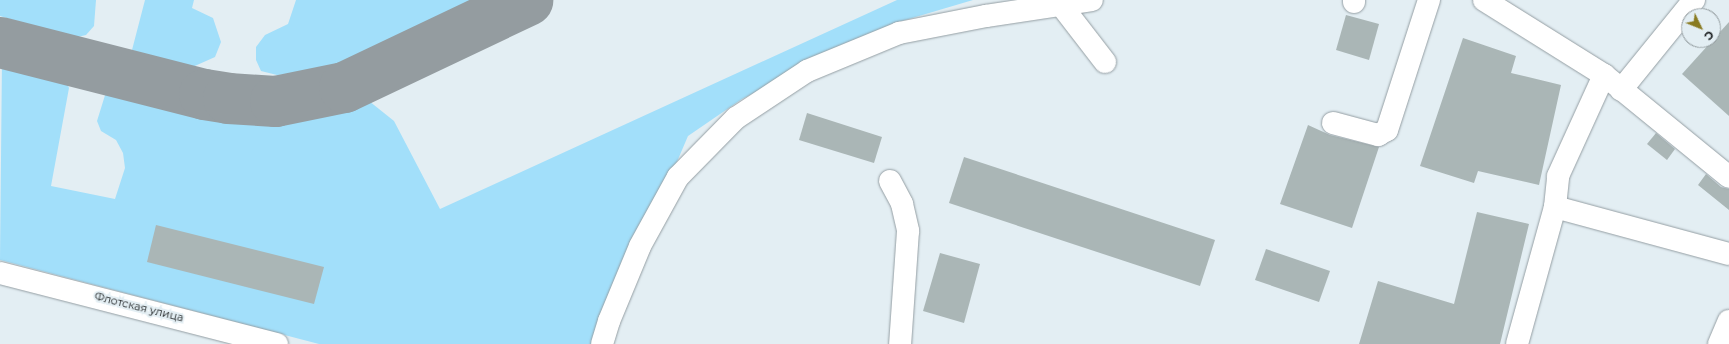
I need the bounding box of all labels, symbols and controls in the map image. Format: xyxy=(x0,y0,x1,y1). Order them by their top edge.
north arrow xyxy=(1681,8,1721,48)
text: С xyxy=(1701,28,1717,43)
street label: Флотская улица xyxy=(93,290,185,324)

